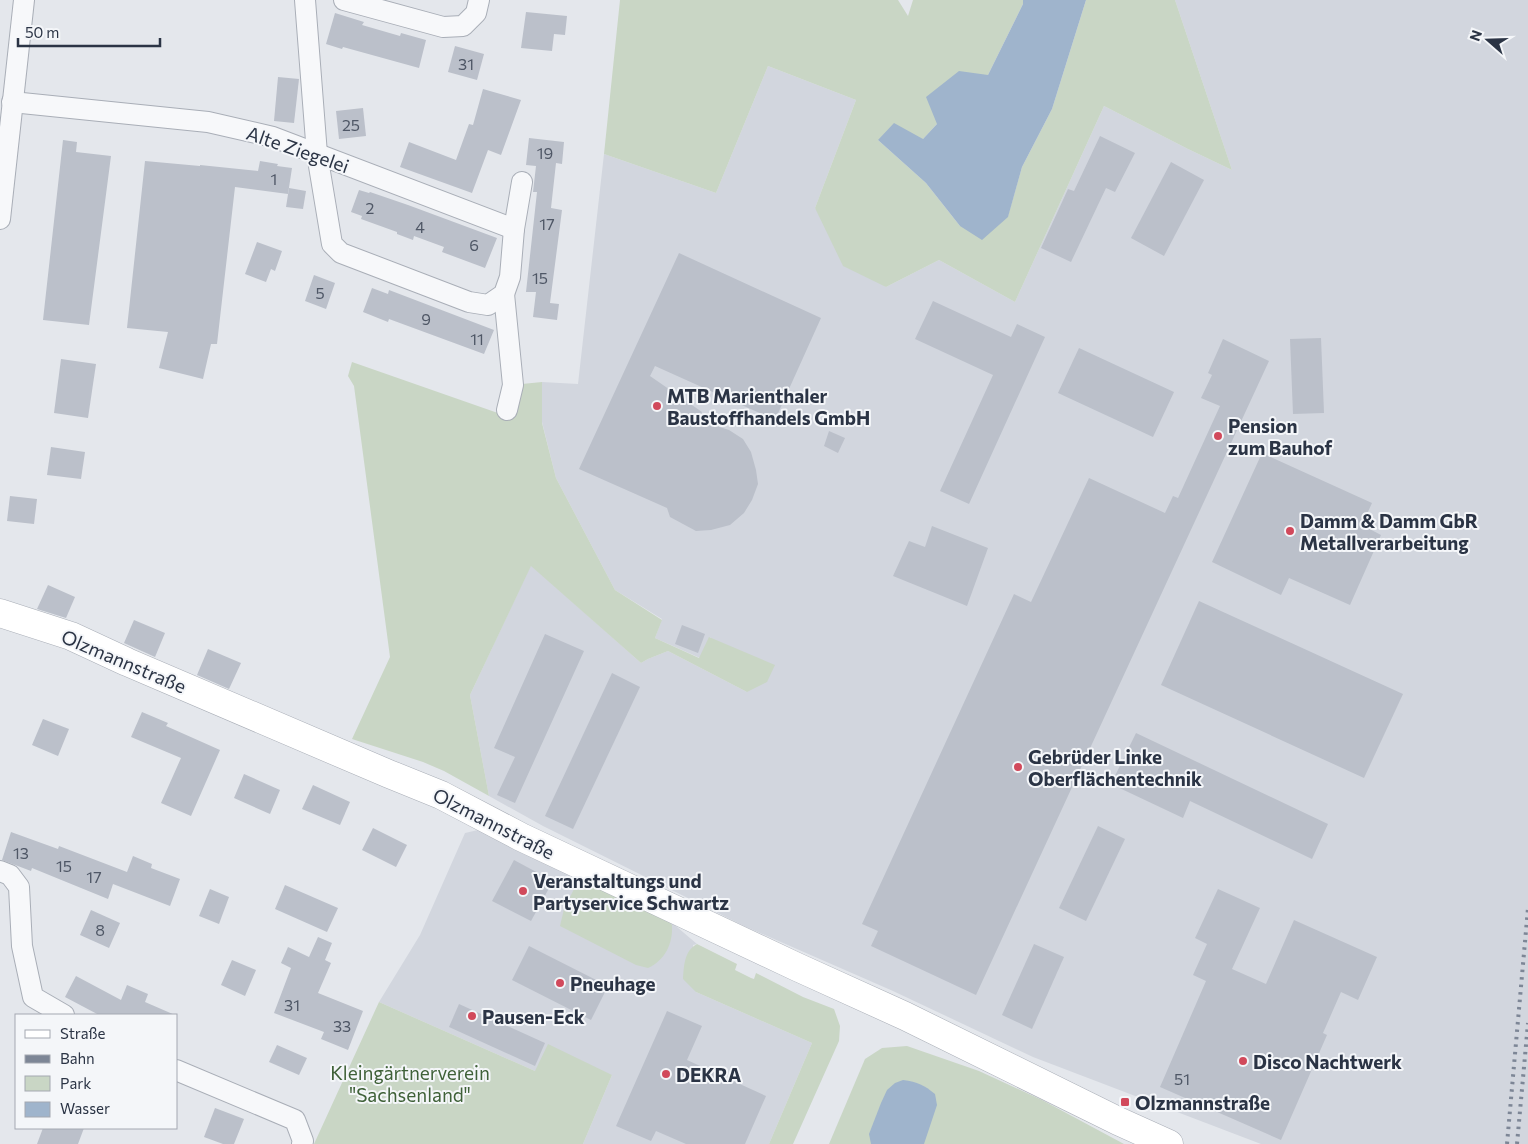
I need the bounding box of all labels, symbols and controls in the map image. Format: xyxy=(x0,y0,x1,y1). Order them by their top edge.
scale bar xyxy=(18,15,160,47)
north arrow xyxy=(1463,15,1513,65)
text: 50 m xyxy=(25,23,59,41)
text: N xyxy=(1466,28,1485,43)
house number: 31 xyxy=(458,54,474,73)
house number: 25 xyxy=(342,115,360,134)
street label: Alte Ziegelei xyxy=(244,121,352,177)
house number: 19 xyxy=(537,143,553,162)
house number: 1 xyxy=(271,169,277,188)
house number: 2 xyxy=(366,198,375,217)
house number: 17 xyxy=(539,214,555,233)
house number: 4 xyxy=(415,217,425,236)
house number: 6 xyxy=(469,235,479,254)
house number: 15 xyxy=(532,268,548,287)
house number: 5 xyxy=(315,283,325,302)
house number: 9 xyxy=(421,309,431,328)
house number: 11 xyxy=(470,329,484,348)
place label: MTB Marienthaler Baustoffhandels GmbH xyxy=(667,384,870,429)
marker: MTB Marienthaler Baustoffhandels GmbH xyxy=(651,400,663,412)
place label: Pension zum Bauhof xyxy=(1228,414,1333,459)
marker: Pension zum Bauhof xyxy=(1212,430,1224,442)
place label: Damm & Damm GbR Metallverarbeitung xyxy=(1300,509,1478,554)
marker: Damm & Damm GbR Metallverarbeitung xyxy=(1284,525,1296,537)
street label: Olzmannstraße xyxy=(58,624,190,698)
place label: Gebrüder Linke Oberflächentechnik xyxy=(1028,745,1202,790)
marker: Gebrüder Linke Oberflächentechnik xyxy=(1012,761,1024,773)
street label: Olzmannstraße xyxy=(429,782,559,864)
house number: 13 xyxy=(13,843,29,862)
house number: 15 xyxy=(56,856,72,875)
house number: 17 xyxy=(86,867,102,886)
place label: Veranstaltungs und Partyservice Schwartz xyxy=(533,869,729,914)
marker: Veranstaltungs und Partyservice Schwartz xyxy=(517,885,529,897)
house number: 8 xyxy=(95,920,105,939)
place label: Pneuhage xyxy=(570,972,655,995)
marker: Pneuhage xyxy=(554,977,566,989)
house number: 31 xyxy=(284,995,300,1014)
place label: Pausen-Eck xyxy=(482,1005,585,1028)
marker: Pausen-Eck xyxy=(466,1010,478,1022)
legend xyxy=(15,1014,178,1129)
house number: 33 xyxy=(333,1016,351,1035)
text: Straße xyxy=(60,1024,106,1042)
text: Bahn xyxy=(60,1049,95,1067)
place label: Disco Nachtwerk xyxy=(1253,1050,1402,1073)
marker: Disco Nachtwerk xyxy=(1237,1055,1249,1067)
park label: Kleingärtnerverein "Sachsenland" xyxy=(330,1061,490,1106)
place label: DEKRA xyxy=(676,1063,742,1086)
marker: DEKRA xyxy=(660,1068,672,1080)
house number: 51 xyxy=(1174,1069,1190,1088)
text: Park xyxy=(60,1074,91,1092)
place label: Olzmannstraße xyxy=(1135,1091,1270,1114)
marker: Olzmannstraße xyxy=(1119,1096,1131,1108)
text: Wasser xyxy=(60,1099,110,1117)

